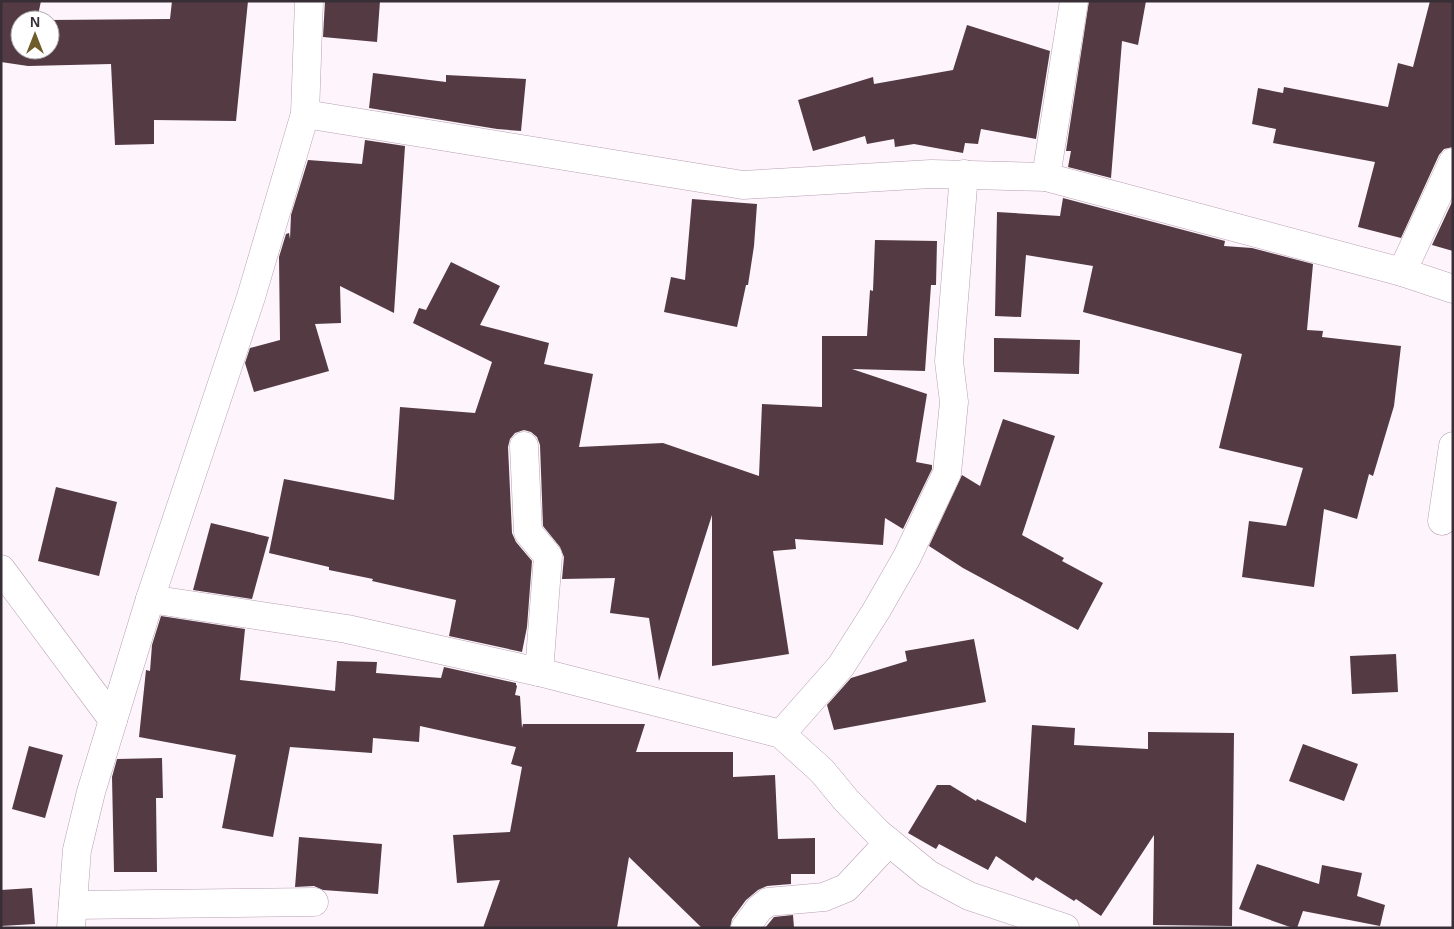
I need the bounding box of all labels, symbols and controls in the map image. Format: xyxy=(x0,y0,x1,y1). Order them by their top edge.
north arrow xyxy=(10,10,60,60)
text: N xyxy=(30,14,40,30)

